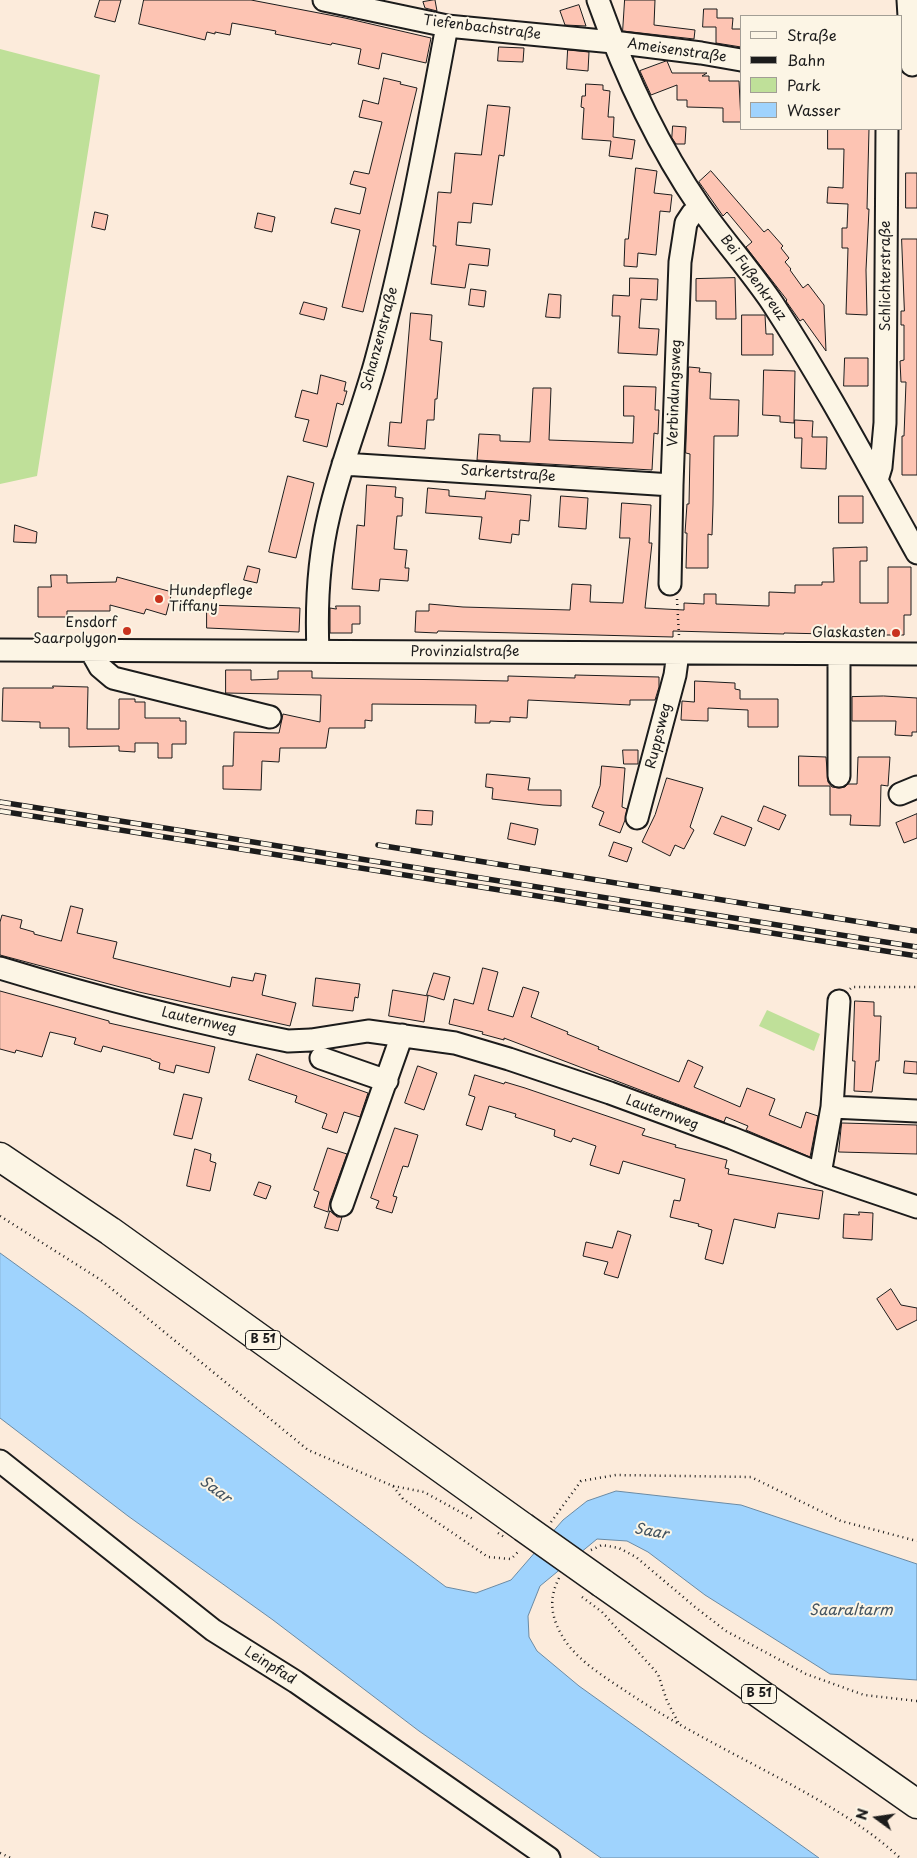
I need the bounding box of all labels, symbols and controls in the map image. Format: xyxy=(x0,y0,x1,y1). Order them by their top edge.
street label: Tiefenbachstraße xyxy=(422,12,542,44)
legend xyxy=(740,15,902,130)
text: Straße xyxy=(787,23,837,46)
street label: Ameisenstraße xyxy=(626,36,728,66)
text: Bahn xyxy=(787,48,825,71)
text: Park xyxy=(787,73,821,96)
text: Wasser xyxy=(787,98,840,121)
street label: Schlichterstraße xyxy=(878,220,894,332)
street label: Bei Fußenkreuz xyxy=(716,232,790,324)
street label: Schanzenstraße xyxy=(358,285,402,393)
street label: Verbindungsweg xyxy=(665,339,685,447)
street label: Sarkertstraße xyxy=(460,462,556,486)
place label: Hundepflege Tiffany xyxy=(169,583,252,616)
marker: Hundepflege Tiffany xyxy=(153,593,165,605)
place label: Ensdorf Saarpolygon xyxy=(33,615,117,648)
marker: Ensdorf Saarpolygon xyxy=(121,625,133,637)
place label: Glaskasten xyxy=(812,625,886,641)
marker: Glaskasten xyxy=(890,627,902,639)
street label: Provinzialstraße xyxy=(410,644,520,660)
street label: Ruppsweg xyxy=(643,701,675,771)
street label: Lauternweg xyxy=(160,1004,238,1038)
street label: Lauternweg xyxy=(623,1092,701,1134)
road number: B 51 xyxy=(246,1330,280,1350)
water label: Saar xyxy=(196,1473,234,1507)
water label: Saar xyxy=(633,1520,669,1544)
water label: Saaraltarm xyxy=(809,1602,893,1620)
street label: Leinpfad xyxy=(241,1644,299,1688)
road number: B 51 xyxy=(742,1685,776,1704)
north arrow xyxy=(852,1793,902,1843)
text: N xyxy=(850,1806,873,1822)

